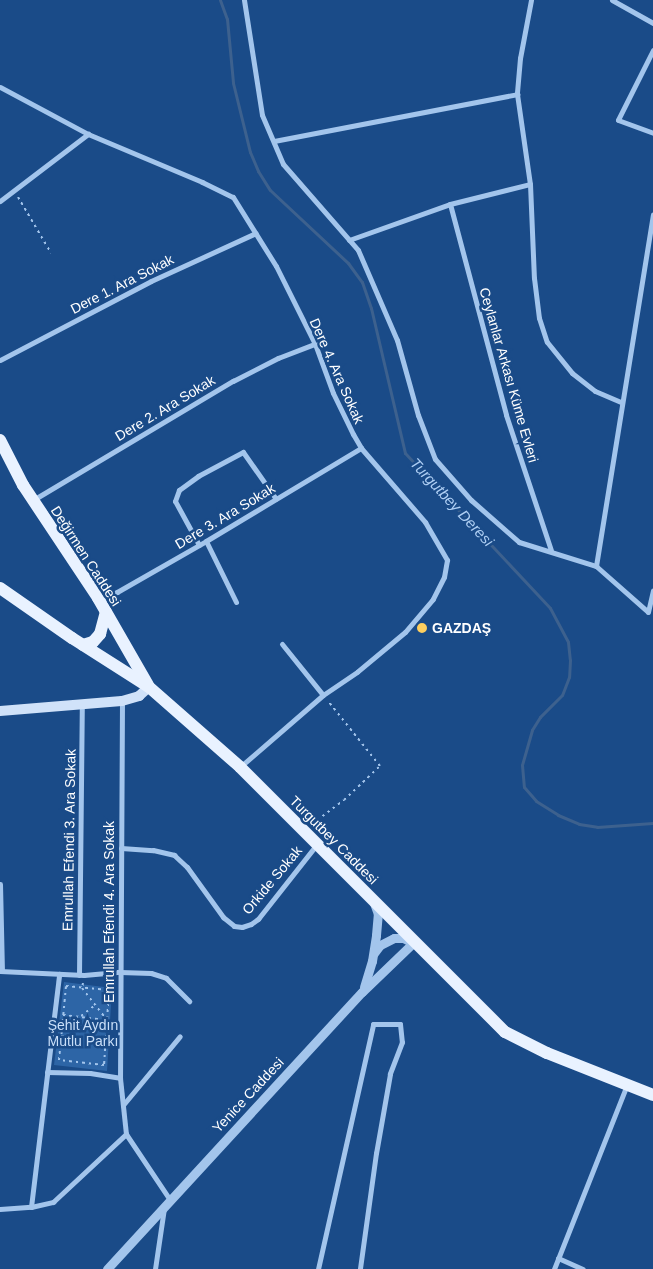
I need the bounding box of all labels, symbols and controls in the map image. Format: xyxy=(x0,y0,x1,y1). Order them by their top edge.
street label: Dere 1. Ara Sokak xyxy=(67,251,177,317)
street label: Ceylanlar Arkası Küme Evleri xyxy=(476,285,542,465)
street label: Dere 4. Ara Sokak xyxy=(306,315,368,427)
street label: Dere 2. Ara Sokak xyxy=(112,371,218,445)
water label: Turgutbey Deresi xyxy=(407,454,497,550)
street label: Dere 3. Ara Sokak xyxy=(172,479,278,553)
street label: Değirmen Caddesi xyxy=(47,503,125,609)
place label: GAZDAŞ xyxy=(432,620,491,636)
marker: GAZDAŞ xyxy=(416,622,428,634)
street label: Emrullah Efendi 3. Ara Sokak xyxy=(59,748,79,932)
street label: Turgutbey Caddesi xyxy=(286,792,382,888)
street label: Emrullah Efendi 4. Ara Sokak xyxy=(101,821,117,1003)
street label: Orkide Sokak xyxy=(239,842,305,918)
park label: Şehit Aydın Mutlu Parkı xyxy=(47,1017,119,1050)
street label: Yenice Caddesi xyxy=(209,1054,287,1136)

